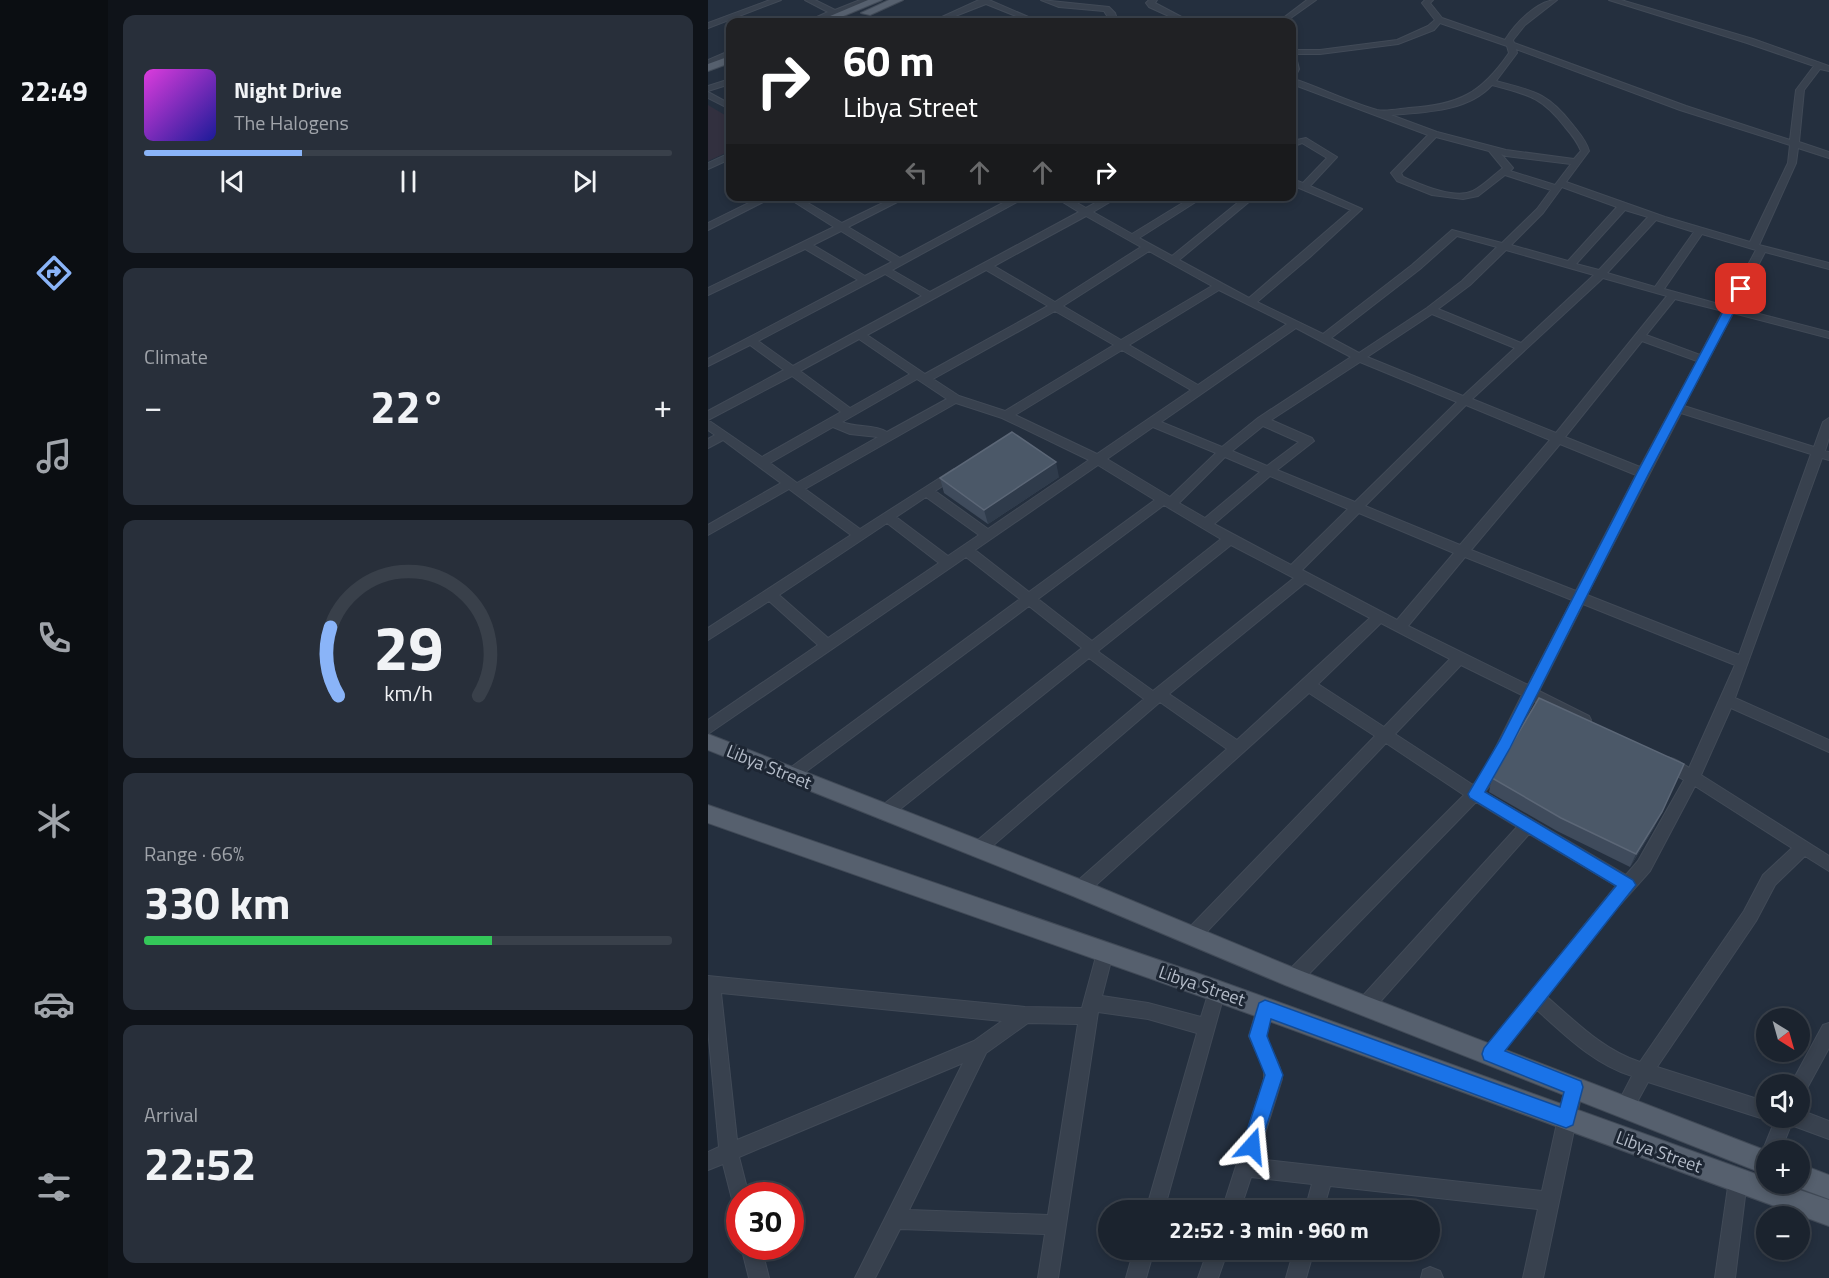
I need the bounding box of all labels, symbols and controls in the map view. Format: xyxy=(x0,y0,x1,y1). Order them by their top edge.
text: 60 m xyxy=(843,28,935,92)
icon: right xyxy=(744,42,822,120)
text: 22:49 xyxy=(20,70,88,111)
text: Night Drive xyxy=(234,73,342,107)
text: Libya Street xyxy=(843,86,978,127)
text: The Halogens xyxy=(234,107,349,138)
icon: left xyxy=(900,156,933,189)
icon: ahead xyxy=(963,156,996,189)
icon: ahead xyxy=(1026,156,1059,189)
icon: right xyxy=(1089,156,1122,189)
icon: previous xyxy=(216,165,249,198)
icon: pause xyxy=(392,165,425,198)
icon: next xyxy=(568,165,601,198)
icon: directions xyxy=(33,252,75,294)
pin xyxy=(1715,263,1766,314)
icon: arrive xyxy=(1724,272,1757,305)
text: Climate xyxy=(144,341,208,372)
text: 22° xyxy=(370,372,446,440)
text: − xyxy=(144,381,162,431)
text: + xyxy=(654,381,672,431)
icon: music xyxy=(33,435,75,477)
text: 29 xyxy=(373,599,443,694)
icon: phone xyxy=(33,617,75,659)
text: km/h xyxy=(384,677,432,709)
street label: Libya Street xyxy=(723,737,816,796)
icon: climate xyxy=(33,800,75,842)
text: Range · 66% xyxy=(144,838,244,869)
text: 330 km xyxy=(144,868,290,936)
street label: Libya Street xyxy=(1155,958,1250,1013)
icon: car xyxy=(33,983,75,1025)
north arrow xyxy=(1756,1008,1810,1062)
map controls xyxy=(1756,1008,1810,1260)
button: sound xyxy=(1756,1074,1810,1128)
text: Arrival xyxy=(144,1099,198,1130)
position arrow xyxy=(1220,1114,1284,1178)
street label: Libya Street xyxy=(1612,1123,1707,1180)
text: 22:52 xyxy=(144,1129,256,1197)
button: + xyxy=(1756,1140,1810,1194)
icon: filters xyxy=(33,1166,75,1208)
speed limit sign: 30 xyxy=(726,1182,804,1260)
button: − xyxy=(1756,1206,1810,1260)
text: 22:52 · 3 min · 960 m xyxy=(1169,1213,1369,1247)

